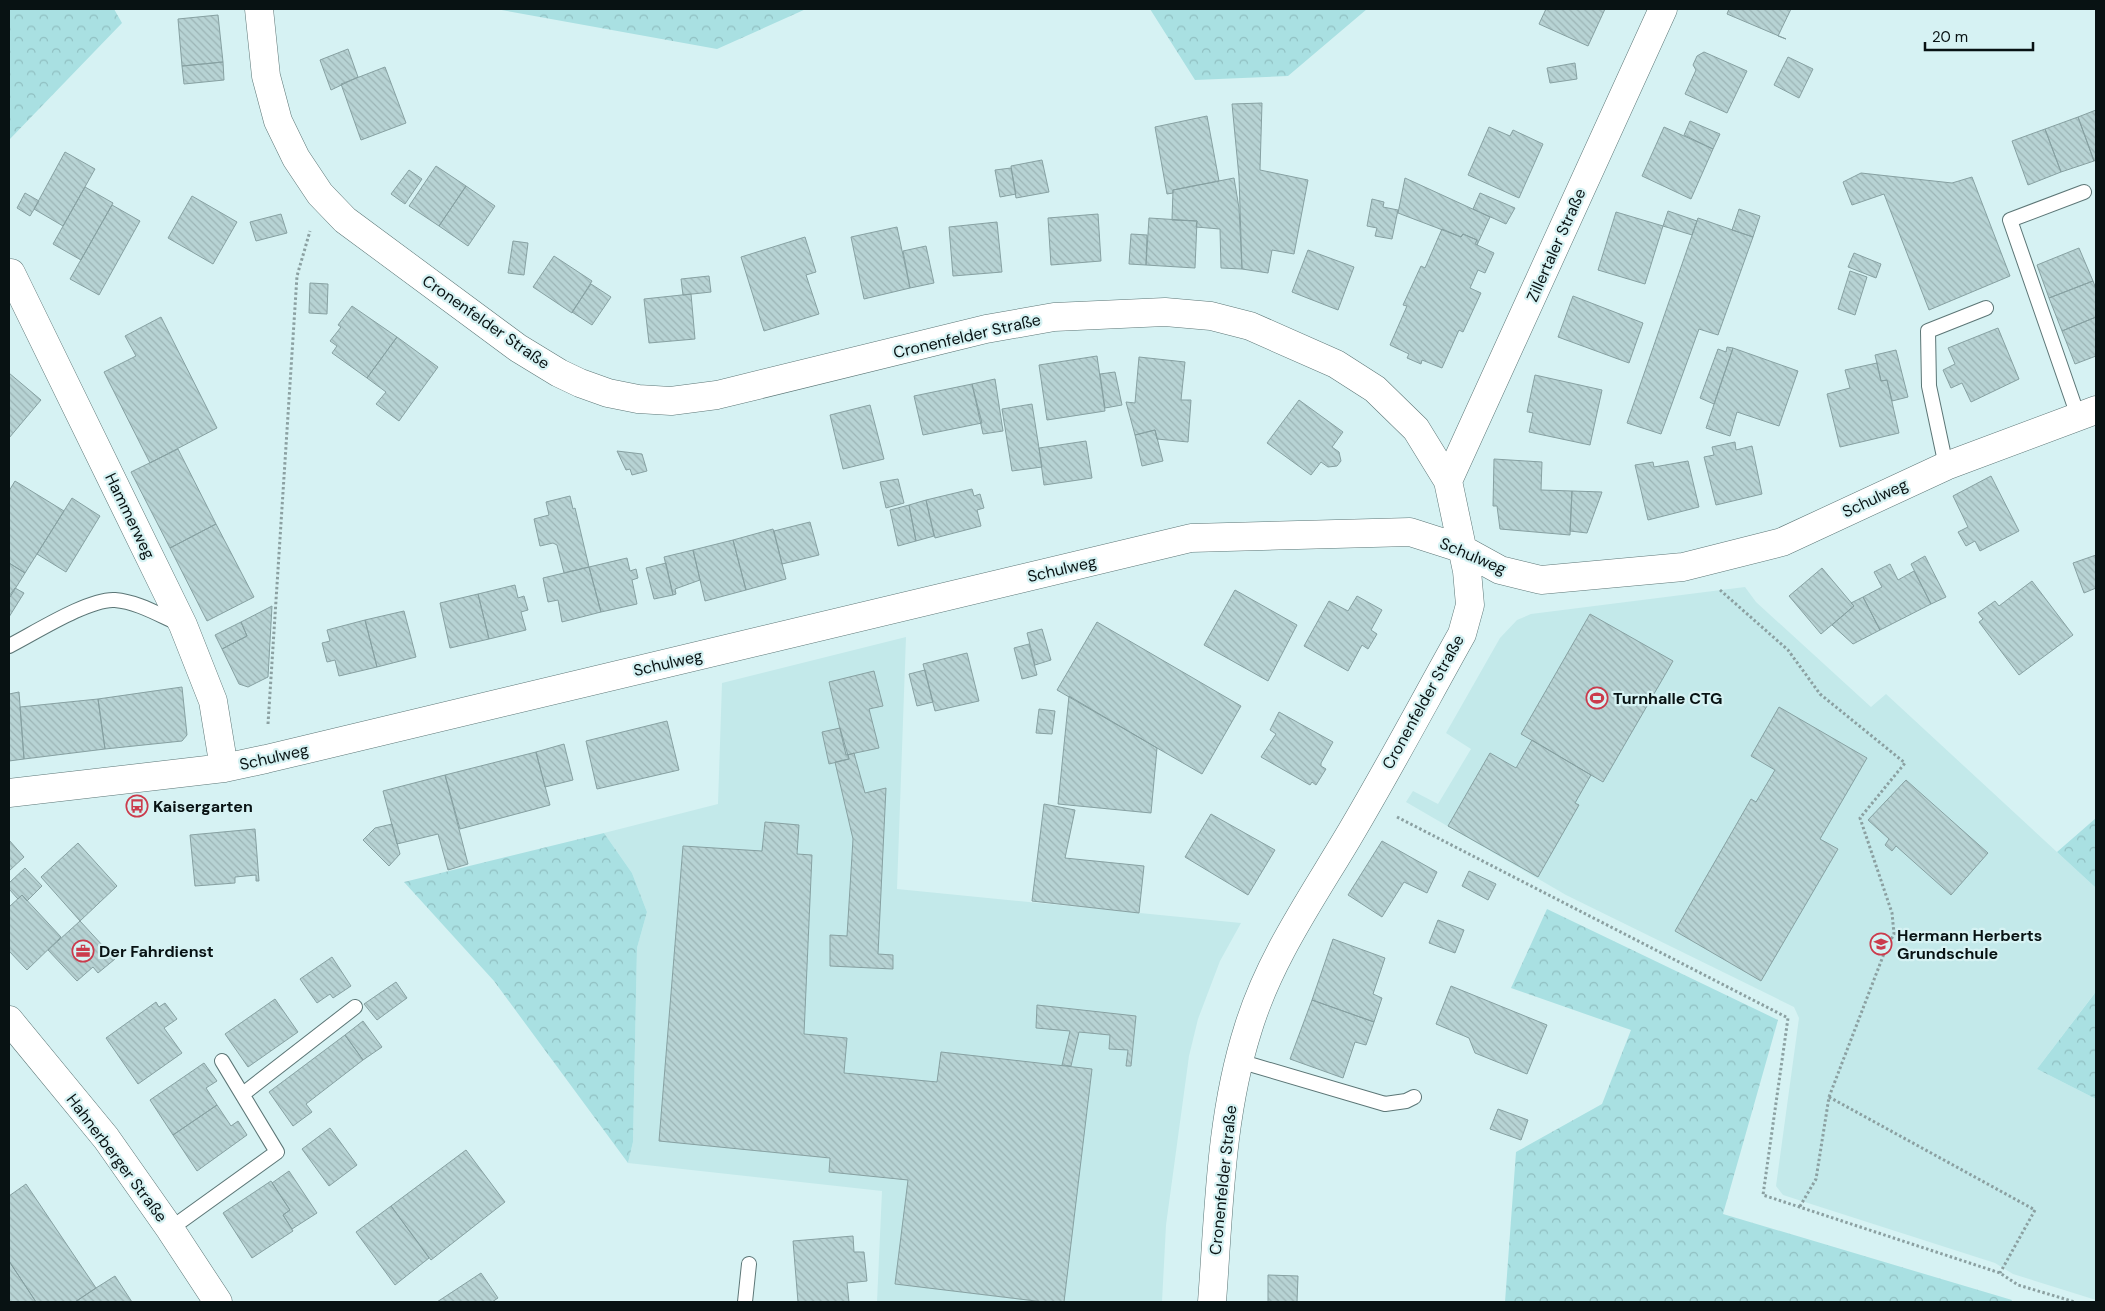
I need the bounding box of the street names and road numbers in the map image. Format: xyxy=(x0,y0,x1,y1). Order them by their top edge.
street label: Zillertaler Straße xyxy=(1522,185,1590,305)
street label: Cronenfelder Straße xyxy=(418,270,554,374)
street label: Cronenfelder Straße xyxy=(891,309,1043,363)
street label: Hammerweg xyxy=(100,470,160,562)
street label: Schulweg xyxy=(1839,474,1911,522)
street label: Schulweg xyxy=(1437,533,1509,579)
street label: Schulweg xyxy=(1025,551,1099,587)
street label: Cronenfelder Straße xyxy=(1377,631,1469,773)
street label: Schulweg xyxy=(631,645,705,681)
street label: Schulweg xyxy=(237,739,311,775)
street label: Hahnerberger Straße xyxy=(62,1090,172,1226)
street label: Cronenfelder Straße xyxy=(1205,1104,1241,1256)

